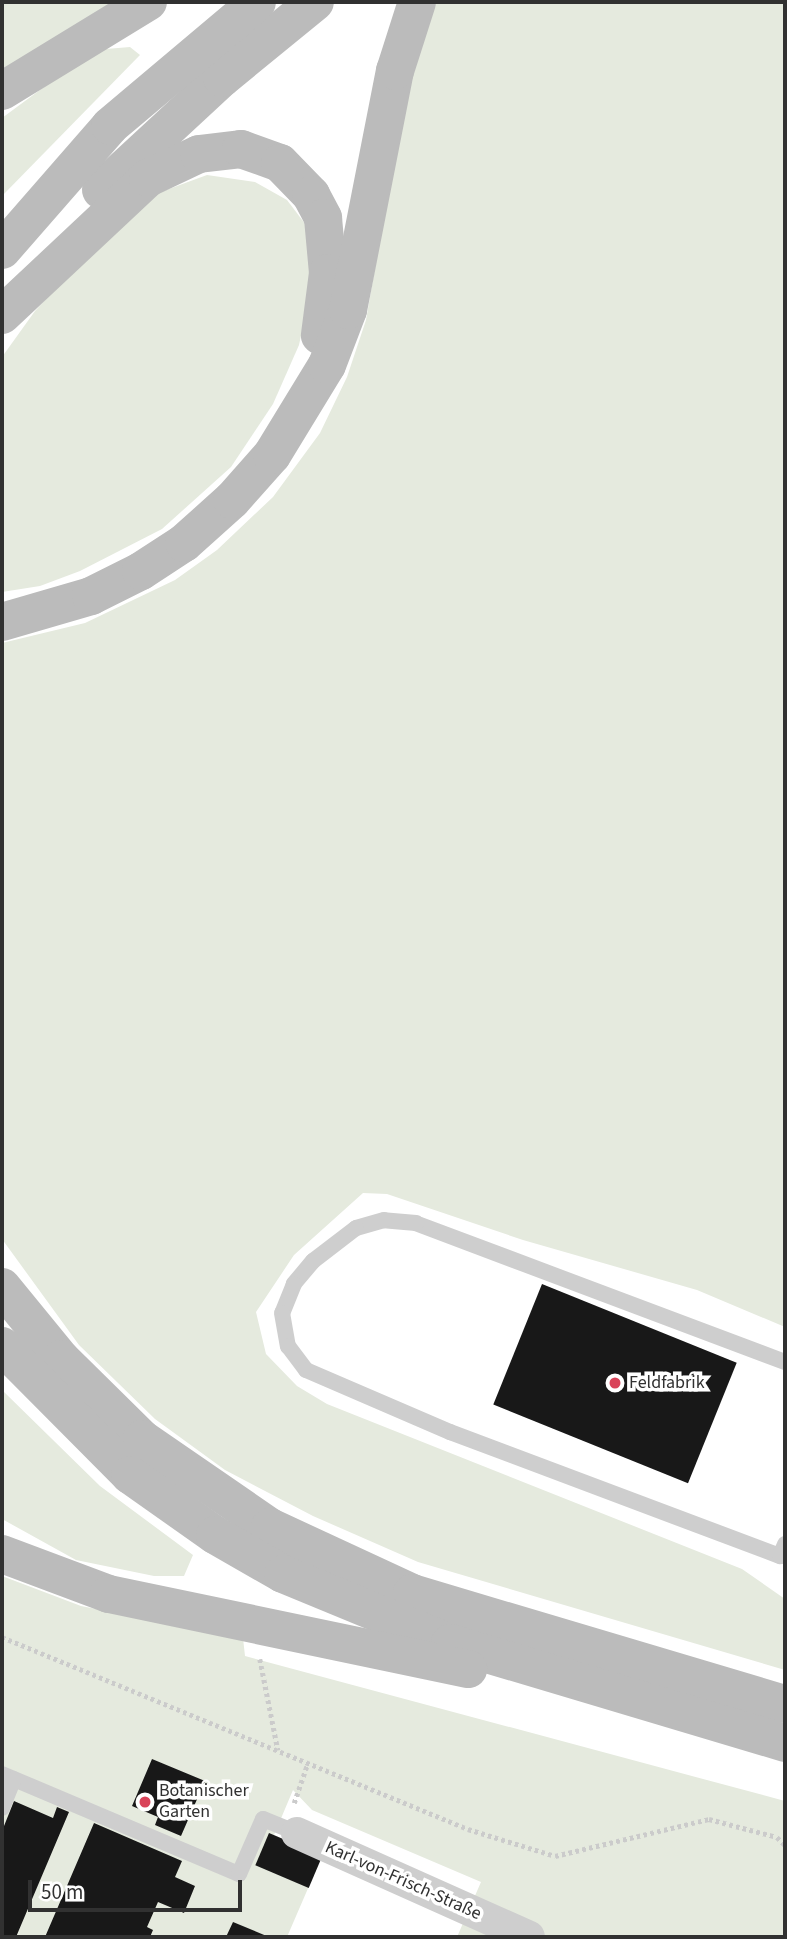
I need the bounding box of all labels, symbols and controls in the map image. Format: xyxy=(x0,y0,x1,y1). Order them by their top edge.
place label: Feldfabrik xyxy=(629,1372,705,1394)
marker: Feldfabrik xyxy=(607,1375,623,1391)
place label: Botanischer Garten xyxy=(159,1781,249,1824)
marker: Botanischer Garten xyxy=(137,1794,153,1810)
street label: Karl-von-Frisch-Straße xyxy=(321,1837,485,1925)
scale bar xyxy=(32,1866,245,1910)
text: 50 m xyxy=(41,1877,83,1907)

